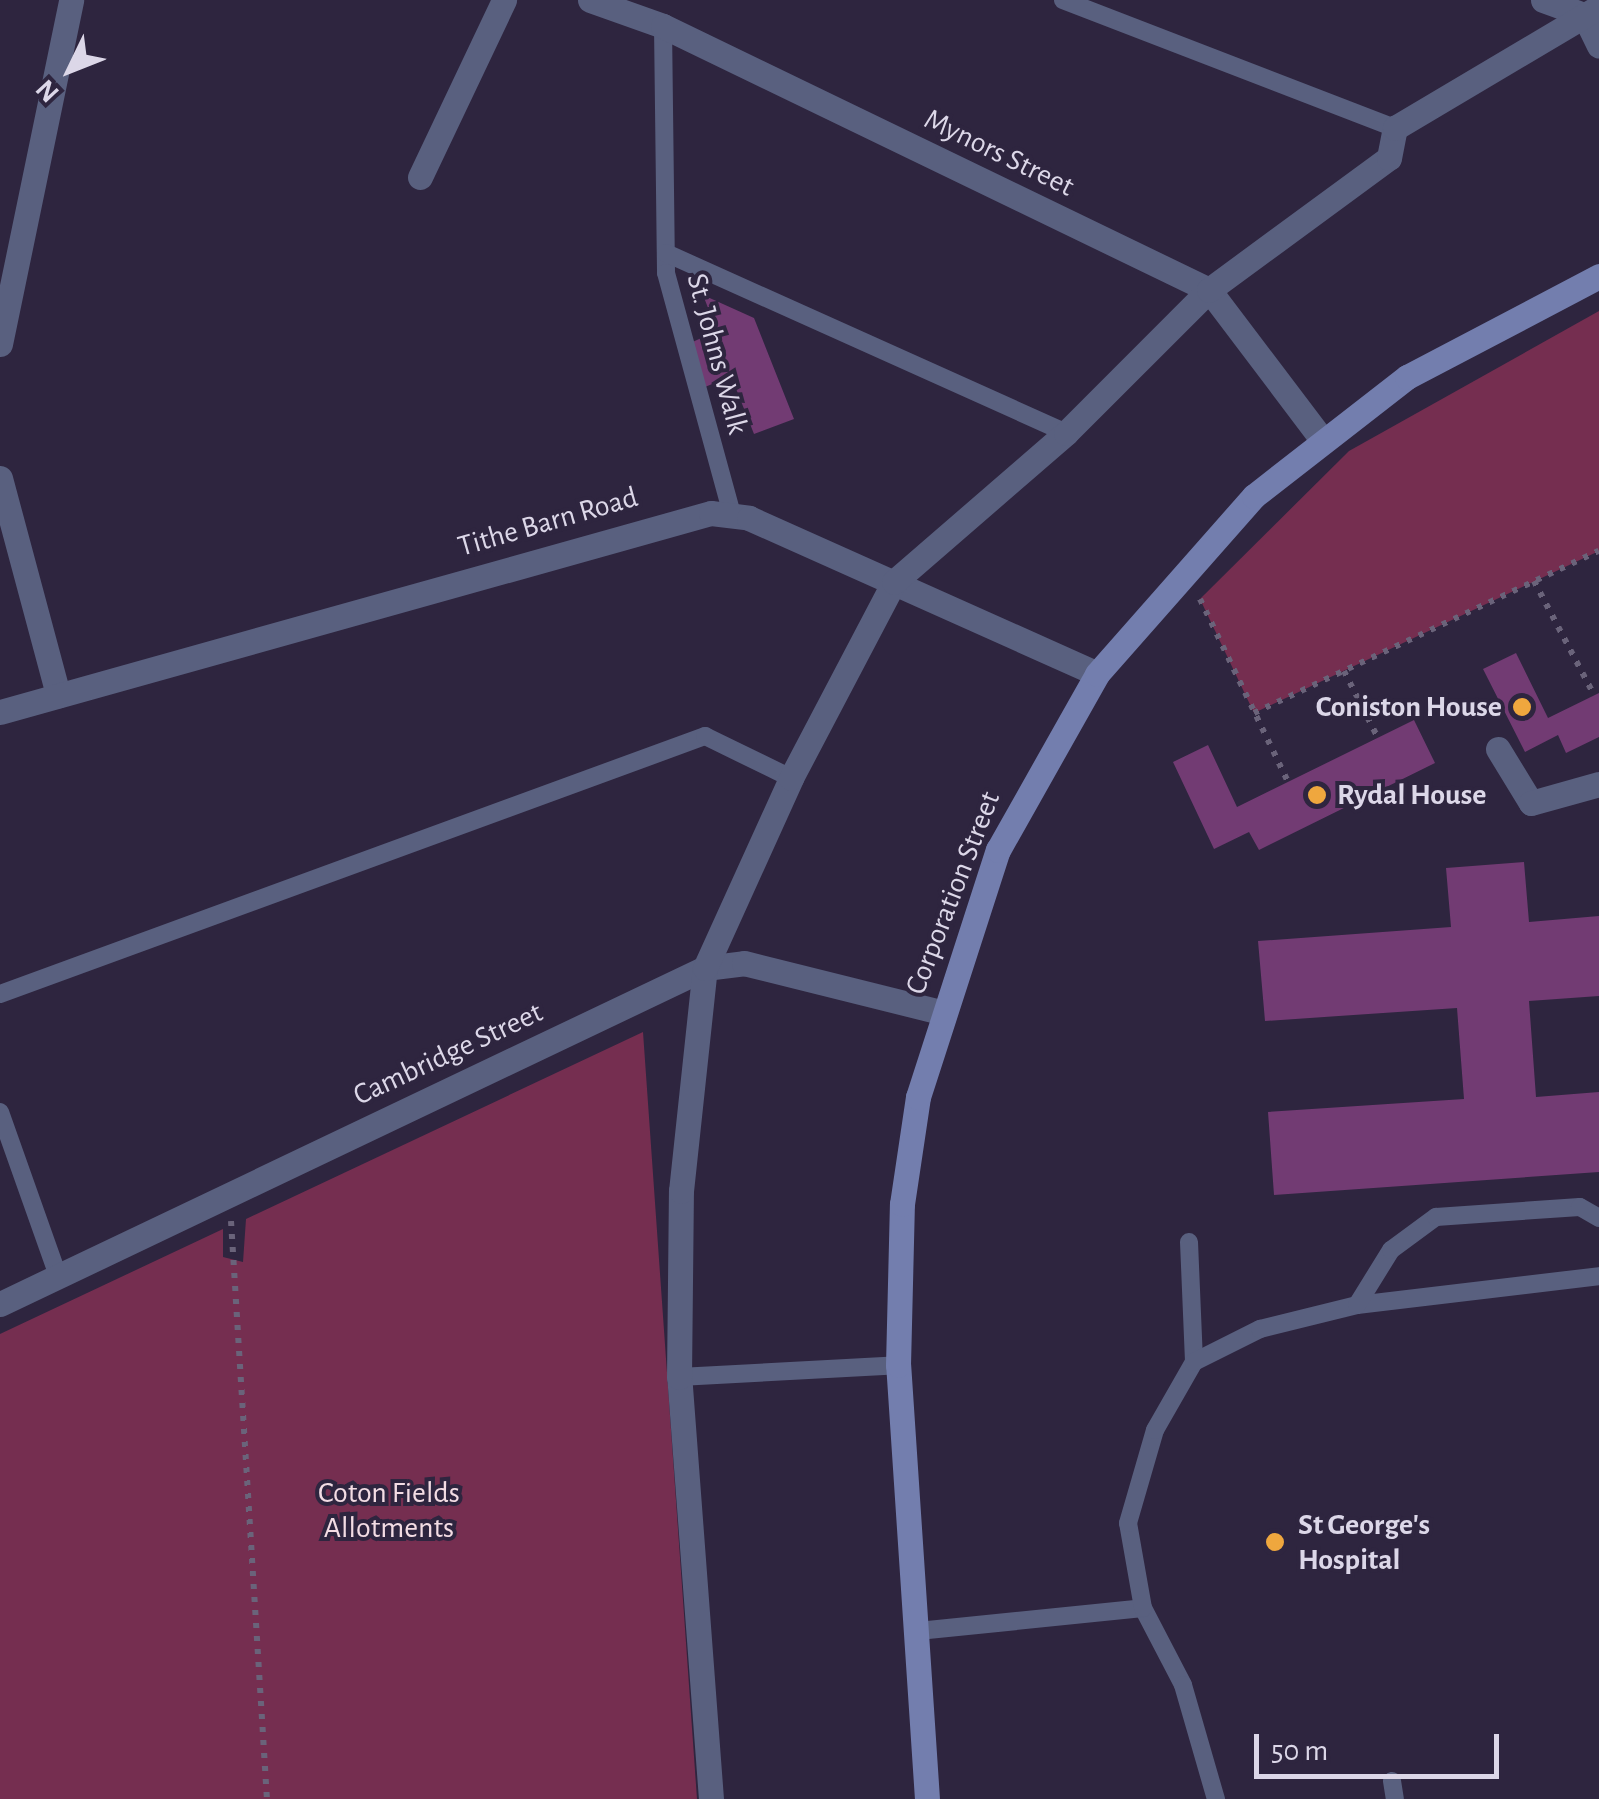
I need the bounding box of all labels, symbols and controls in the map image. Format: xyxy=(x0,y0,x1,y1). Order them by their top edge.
north arrow xyxy=(20,20,120,120)
text: N xyxy=(31,74,65,107)
street label: Mynors Street xyxy=(918,101,1080,205)
street label: St. Johns Walk xyxy=(678,270,756,438)
street label: Tithe Barn Road xyxy=(454,479,642,565)
place label: Coniston House xyxy=(1316,689,1502,725)
marker: Coniston House xyxy=(1511,696,1533,718)
place label: Rydal House xyxy=(1337,777,1486,813)
marker: Rydal House xyxy=(1306,784,1328,806)
street label: Corporation Street xyxy=(898,786,1008,1000)
street label: Cambridge Street xyxy=(348,994,548,1114)
park label: Coton Fields Allotments xyxy=(318,1475,460,1546)
place label: St George's Hospital xyxy=(1298,1507,1430,1578)
marker: St George's Hospital xyxy=(1262,1529,1288,1555)
scale bar xyxy=(1259,1714,1504,1776)
text: 50 m xyxy=(1271,1736,1328,1766)

